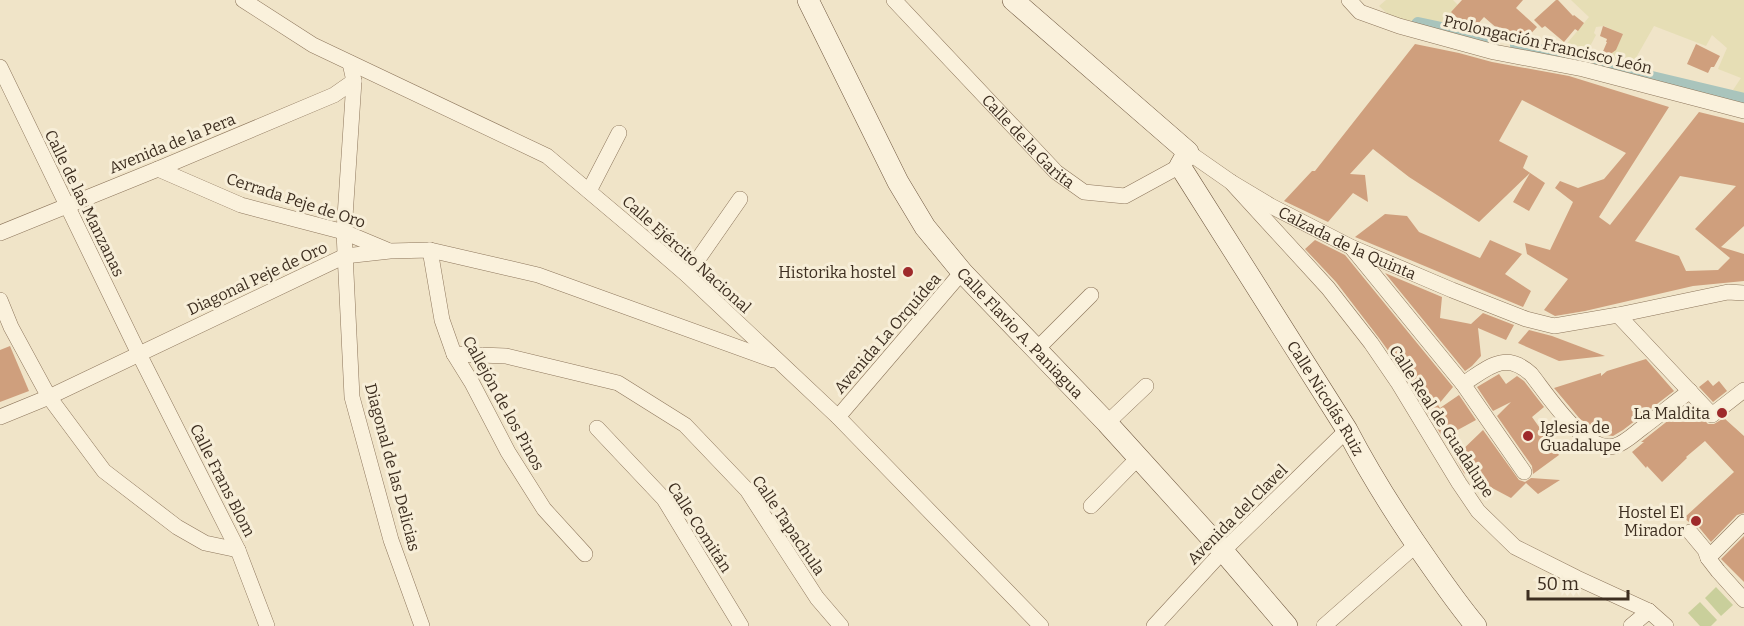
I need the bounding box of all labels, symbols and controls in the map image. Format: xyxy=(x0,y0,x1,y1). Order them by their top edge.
street label: Prolongación Francisco León xyxy=(1442,11,1654,78)
street label: Calle de la Garita xyxy=(978,91,1078,192)
street label: Avenida de la Pera xyxy=(106,109,238,178)
street label: Calle de las Manzanas xyxy=(41,127,128,280)
street label: Cerrada Peje de Oro xyxy=(224,169,368,232)
street label: Calle Ejército Nacional xyxy=(618,192,755,317)
street label: Calzada de la Quinta xyxy=(1275,202,1419,284)
street label: Diagonal Peje de Oro xyxy=(184,238,330,319)
place label: Historika hostel xyxy=(778,263,896,282)
street label: Calle Flavio A. Paniagua xyxy=(953,264,1087,403)
marker: Historika hostel xyxy=(901,265,915,279)
street label: Avenida La Orquídea xyxy=(830,269,945,397)
street label: Callejón de los Pinos xyxy=(459,333,548,474)
street label: Calle Nicolás Ruiz xyxy=(1283,337,1368,459)
street label: Calle Real de Guadalupe xyxy=(1385,341,1498,501)
street label: Diagonal de las Delicias xyxy=(361,381,424,553)
place label: La Maldita xyxy=(1633,404,1710,423)
marker: La Maldita xyxy=(1715,406,1729,420)
place label: Iglesia de Guadalupe xyxy=(1540,418,1621,455)
street label: Calle Frans Blom xyxy=(186,421,259,540)
marker: Iglesia de Guadalupe xyxy=(1521,429,1535,443)
street label: Avenida del Clavel xyxy=(1183,460,1292,568)
street label: Calle Tapachula xyxy=(748,472,829,579)
street label: Calle Comitán xyxy=(663,479,736,576)
place label: Hostel El Mirador xyxy=(1618,503,1684,540)
marker: Hostel El Mirador xyxy=(1689,514,1703,528)
scale bar xyxy=(1528,563,1628,601)
text: 50 m xyxy=(1537,573,1579,595)

